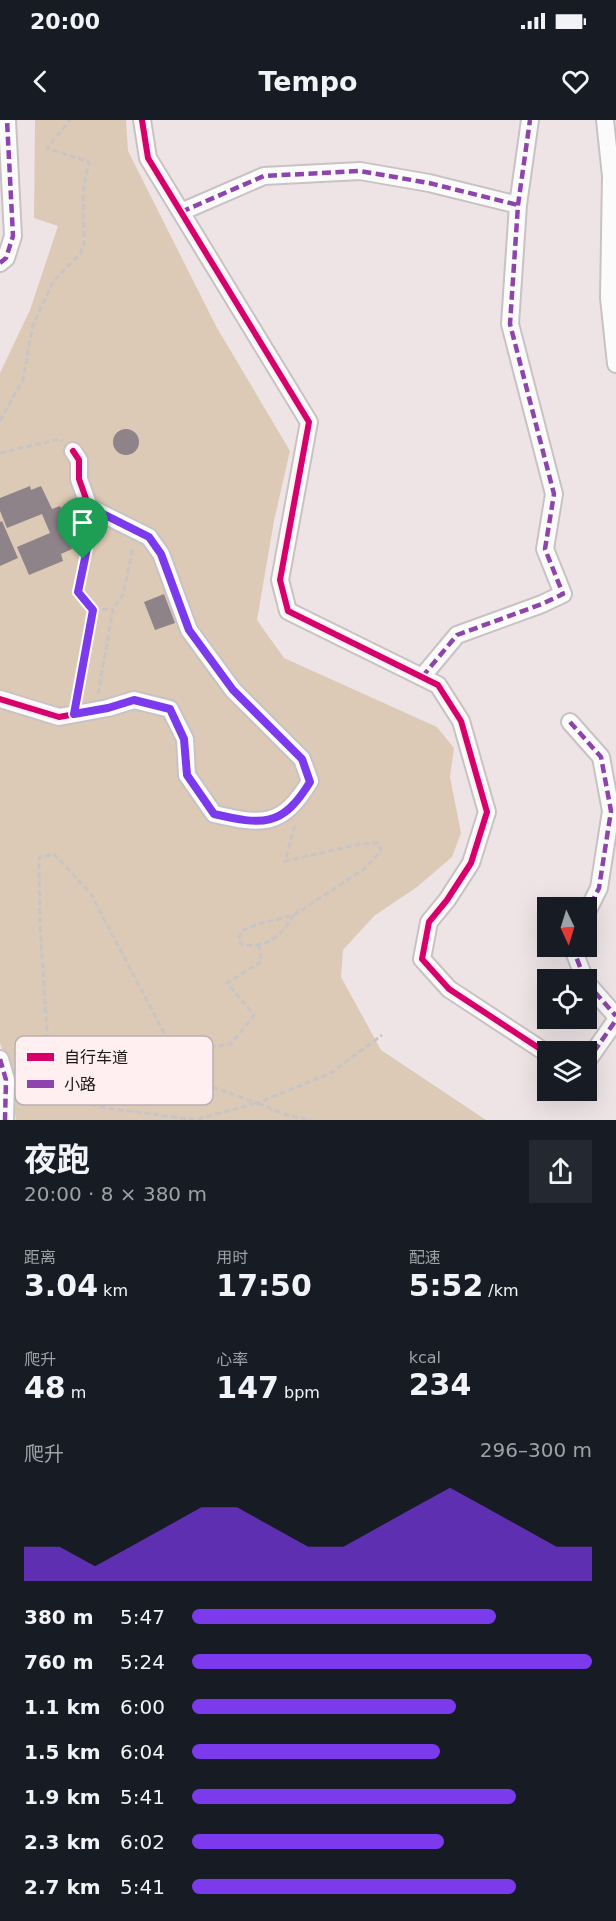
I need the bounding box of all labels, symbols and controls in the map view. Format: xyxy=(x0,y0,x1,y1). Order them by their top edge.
text: 20:00 xyxy=(30,9,100,34)
icon: back xyxy=(24,65,57,98)
icon: heart xyxy=(559,65,592,98)
text: Tempo xyxy=(258,66,358,97)
pin xyxy=(57,497,108,559)
icon: arrive xyxy=(66,506,99,539)
north arrow xyxy=(537,897,597,957)
map controls xyxy=(537,897,597,1101)
button: locate xyxy=(537,969,597,1029)
legend xyxy=(15,1036,213,1105)
button: layers xyxy=(537,1041,597,1101)
text: 自行车道 xyxy=(64,1048,128,1067)
text: 小路 xyxy=(64,1075,96,1094)
text: 夜跑 xyxy=(24,1140,90,1179)
button: share xyxy=(529,1140,592,1203)
text: 20:00 · 8 × 380 m xyxy=(24,1182,207,1206)
text: 距离 xyxy=(24,1248,56,1267)
text: 用时 xyxy=(216,1248,248,1267)
text: 配速 xyxy=(409,1248,441,1267)
text: 3.04 xyxy=(24,1268,98,1303)
text: 17:50 xyxy=(216,1268,312,1303)
text: 5:52 xyxy=(409,1268,483,1303)
text: km xyxy=(98,1281,128,1300)
text: /km xyxy=(483,1281,519,1300)
text: kcal xyxy=(409,1348,441,1367)
text: 爬升 xyxy=(24,1350,56,1369)
text: 心率 xyxy=(216,1350,248,1369)
text: 234 xyxy=(409,1367,471,1402)
text: 48 xyxy=(24,1370,66,1405)
text: 147 xyxy=(216,1370,279,1405)
text: m xyxy=(66,1383,86,1402)
text: bpm xyxy=(279,1383,320,1402)
text: 296–300 m xyxy=(480,1438,592,1462)
text: 爬升 xyxy=(24,1442,64,1466)
text: 380 m xyxy=(24,1605,94,1629)
text: 5:47 xyxy=(120,1605,165,1629)
text: 760 m xyxy=(24,1650,94,1674)
text: 5:24 xyxy=(120,1650,165,1674)
text: 1.1 km xyxy=(24,1695,101,1719)
text: 6:00 xyxy=(120,1695,165,1719)
text: 1.5 km xyxy=(24,1740,101,1764)
text: 6:04 xyxy=(120,1740,165,1764)
text: 1.9 km xyxy=(24,1785,101,1809)
text: 5:41 xyxy=(120,1785,165,1809)
text: 2.3 km xyxy=(24,1830,101,1854)
text: 6:02 xyxy=(120,1830,165,1854)
text: 2.7 km xyxy=(24,1875,101,1899)
text: 5:41 xyxy=(120,1875,165,1899)

